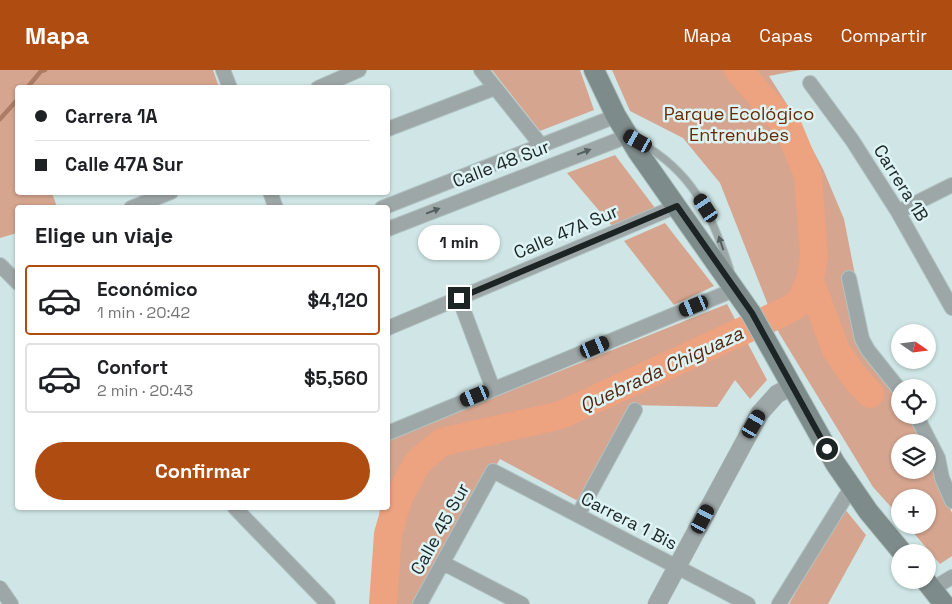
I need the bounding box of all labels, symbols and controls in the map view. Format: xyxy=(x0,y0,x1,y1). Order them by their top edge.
text: Mapa xyxy=(25,20,89,51)
text: Mapa xyxy=(683,24,731,47)
text: Capas xyxy=(759,24,813,47)
text: Compartir xyxy=(841,24,927,47)
park label: Parque Ecológico Entrenubes xyxy=(664,102,814,146)
text: Carrera 1A xyxy=(65,104,158,129)
car xyxy=(621,127,654,155)
street label: Calle 48 Sur xyxy=(449,134,553,193)
street label: Carrera 1B xyxy=(869,140,934,226)
one-way arrow xyxy=(577,148,592,155)
text: Calle 47A Sur xyxy=(65,152,183,177)
car xyxy=(691,191,720,225)
street label: Calle 47A Sur xyxy=(510,199,622,264)
one-way arrow xyxy=(426,207,441,215)
text: Elige un viaje xyxy=(35,221,173,249)
callout: 1 min xyxy=(418,226,500,260)
text: 1 min xyxy=(439,232,479,253)
one-way arrow xyxy=(717,235,724,250)
text: Económico xyxy=(97,277,198,302)
icon: car xyxy=(37,278,82,323)
route end xyxy=(448,287,470,309)
text: $4,120 xyxy=(308,288,368,313)
car xyxy=(677,293,710,319)
text: 1 min · 20:42 xyxy=(97,302,190,323)
water label: Quebrada Chiguaza xyxy=(576,321,747,418)
north arrow xyxy=(891,324,936,369)
map controls xyxy=(891,324,936,589)
car xyxy=(578,334,611,360)
text: Confort xyxy=(97,355,168,380)
icon: car xyxy=(37,356,82,401)
text: $5,560 xyxy=(304,366,368,391)
button: locate xyxy=(891,379,936,424)
text: 2 min · 20:43 xyxy=(97,380,193,401)
car xyxy=(458,383,491,409)
car xyxy=(740,407,767,441)
button: layers xyxy=(891,434,936,479)
route start xyxy=(816,438,838,460)
button: Confirmar xyxy=(35,442,370,500)
street label: Calle 45 Sur xyxy=(405,479,474,579)
street label: Carrera 1 Bis xyxy=(577,486,681,555)
button: + xyxy=(891,489,936,534)
car xyxy=(689,502,716,536)
button: − xyxy=(891,544,936,589)

